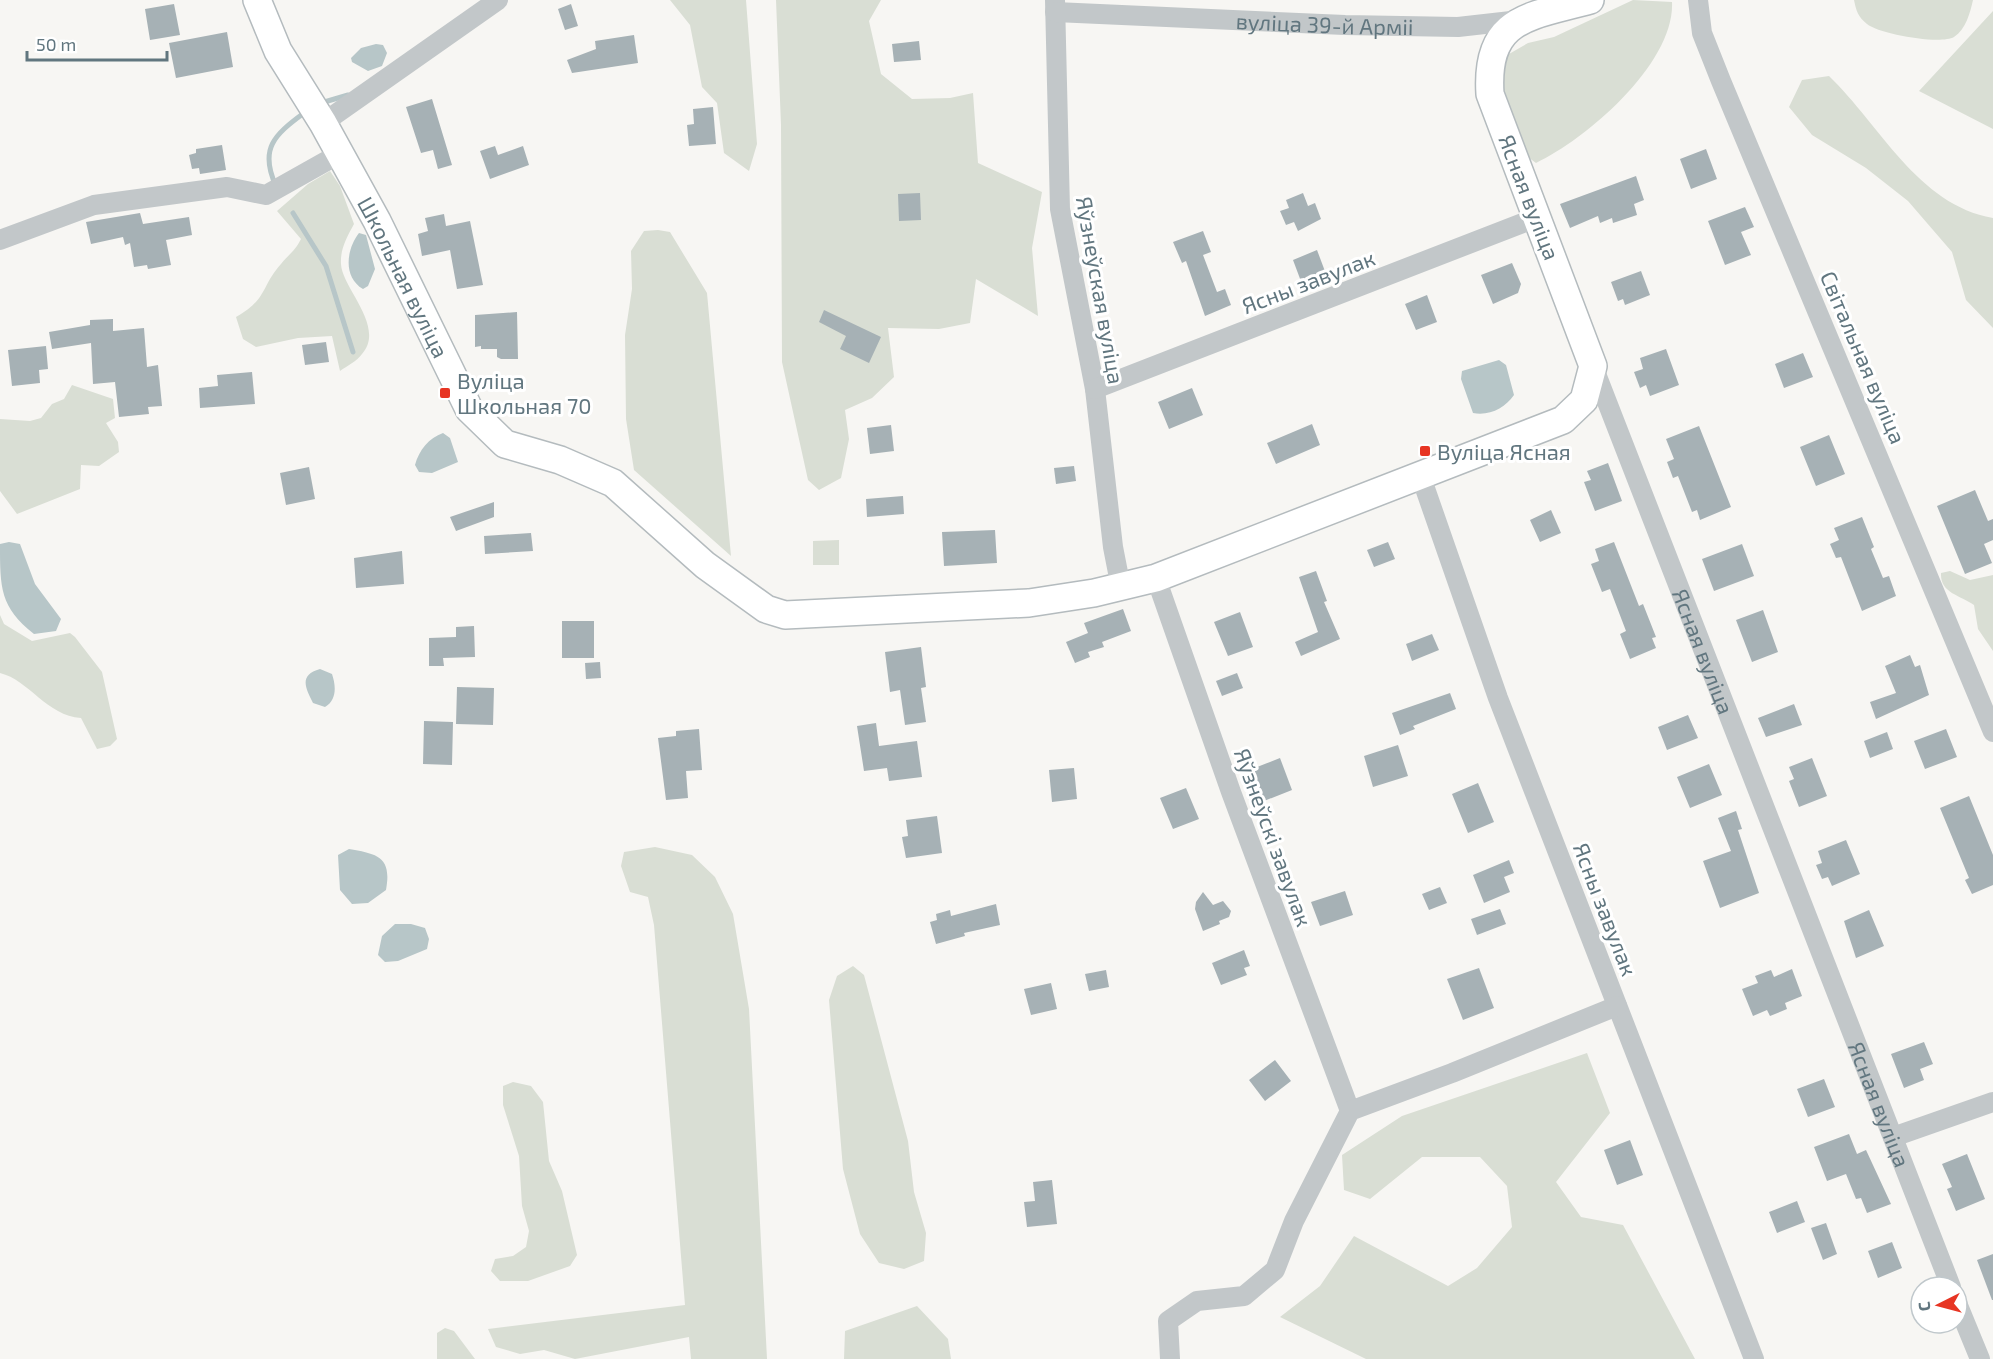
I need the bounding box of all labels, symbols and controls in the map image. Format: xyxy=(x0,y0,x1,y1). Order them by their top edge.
street label: вуліца 39-й Арміі xyxy=(1235,7,1414,39)
scale bar xyxy=(27,24,166,62)
text: 50 m xyxy=(36,33,76,55)
street label: Ясная вуліца xyxy=(1493,131,1566,264)
street label: Школьная вуліца xyxy=(353,192,455,362)
street label: Яўзнеўская вуліца xyxy=(1071,194,1130,386)
street label: Ясны завулак xyxy=(1238,244,1379,319)
street label: Світальная вуліца xyxy=(1815,267,1912,448)
place label: Вуліца Школьная 70 xyxy=(457,367,592,418)
marker: Вуліца Школьная 70 xyxy=(438,386,452,400)
place label: Вуліца Ясная xyxy=(1437,438,1571,465)
marker: Вуліца Ясная xyxy=(1418,444,1432,458)
street label: Ясная вуліца xyxy=(1668,585,1740,718)
street label: Яўзнеўскі завулак xyxy=(1229,744,1318,930)
street label: Ясны завулак xyxy=(1568,839,1643,980)
street label: Ясная вуліца xyxy=(1844,1038,1916,1171)
north arrow xyxy=(1909,1275,1969,1335)
text: С xyxy=(1914,1301,1934,1312)

